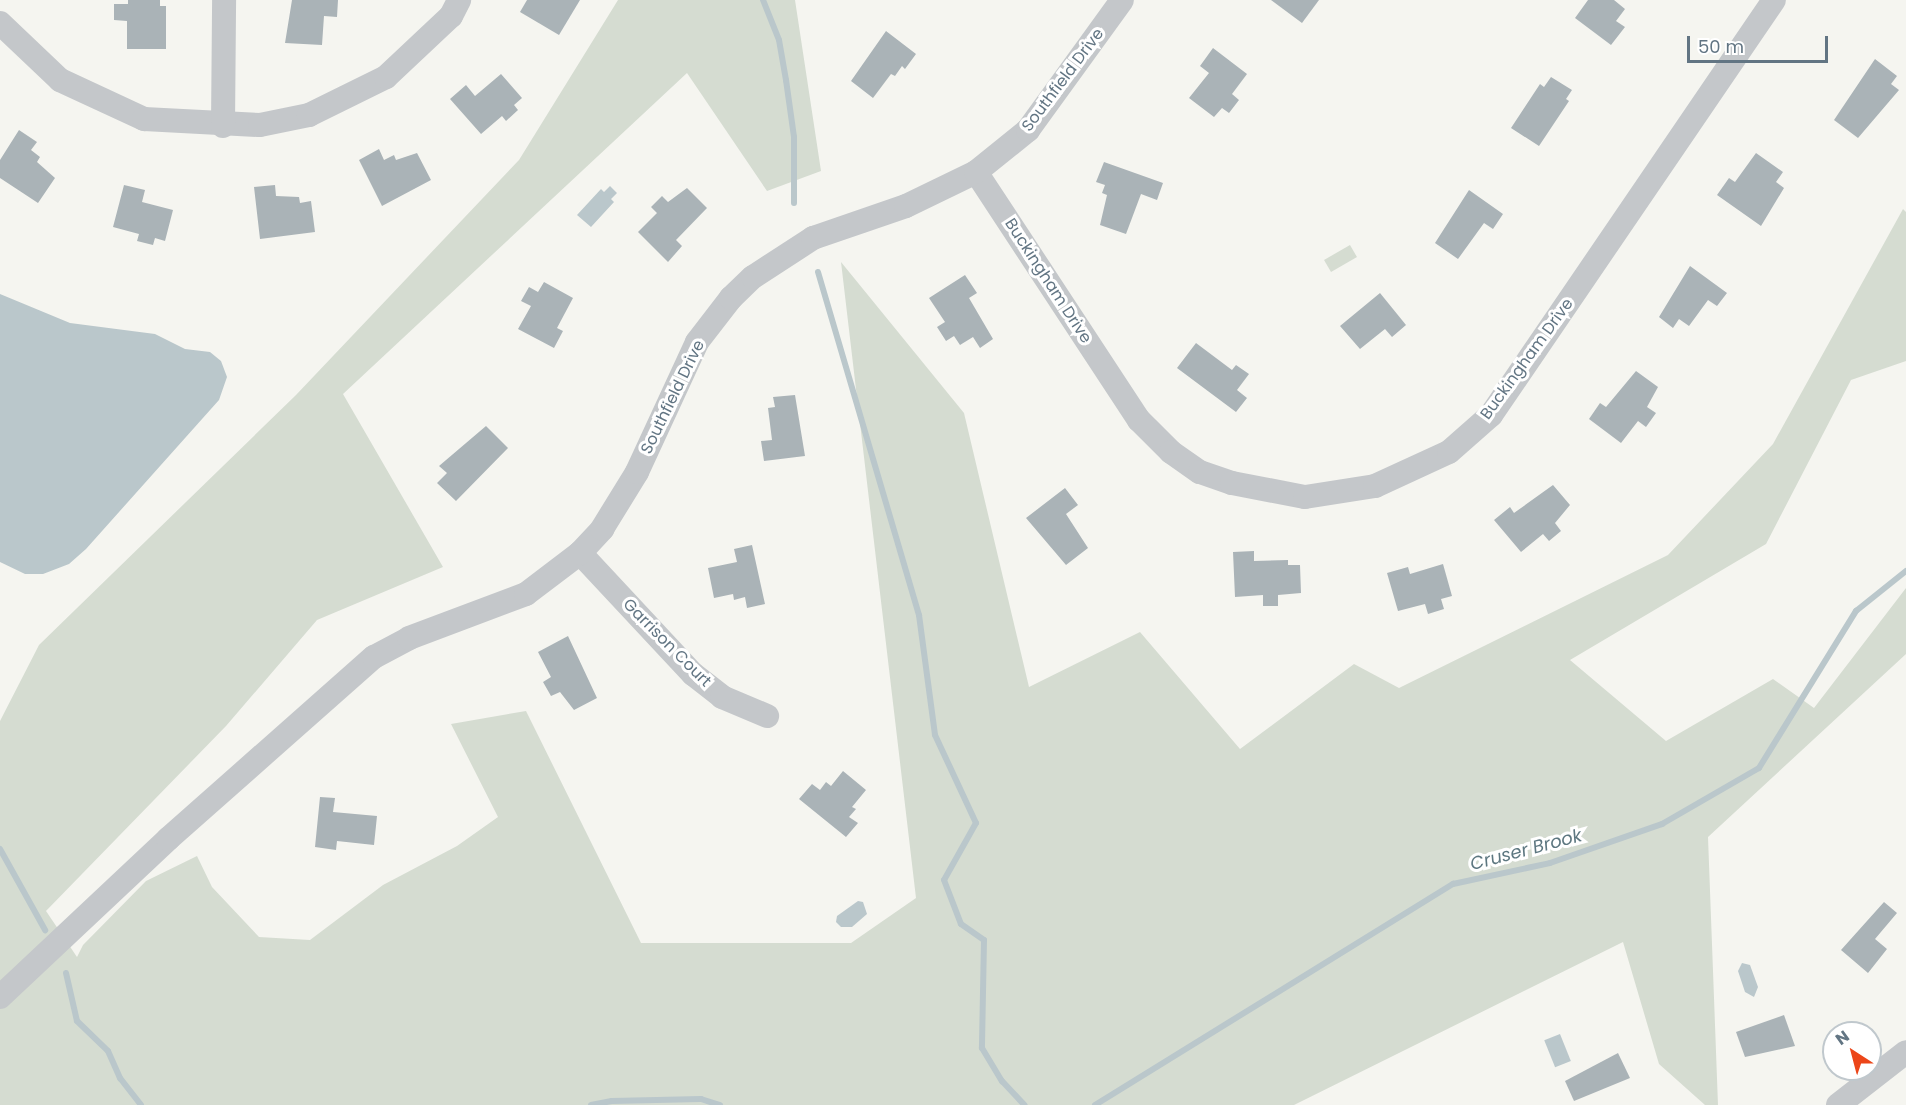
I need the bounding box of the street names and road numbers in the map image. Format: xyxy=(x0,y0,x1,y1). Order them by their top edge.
street label: Southfield Drive xyxy=(1018,25,1108,135)
street label: Buckingham Drive xyxy=(1000,215,1096,347)
street label: Buckingham Drive xyxy=(1477,295,1577,423)
street label: Southfield Drive xyxy=(637,337,709,457)
street label: Garrison Court xyxy=(619,595,715,691)

